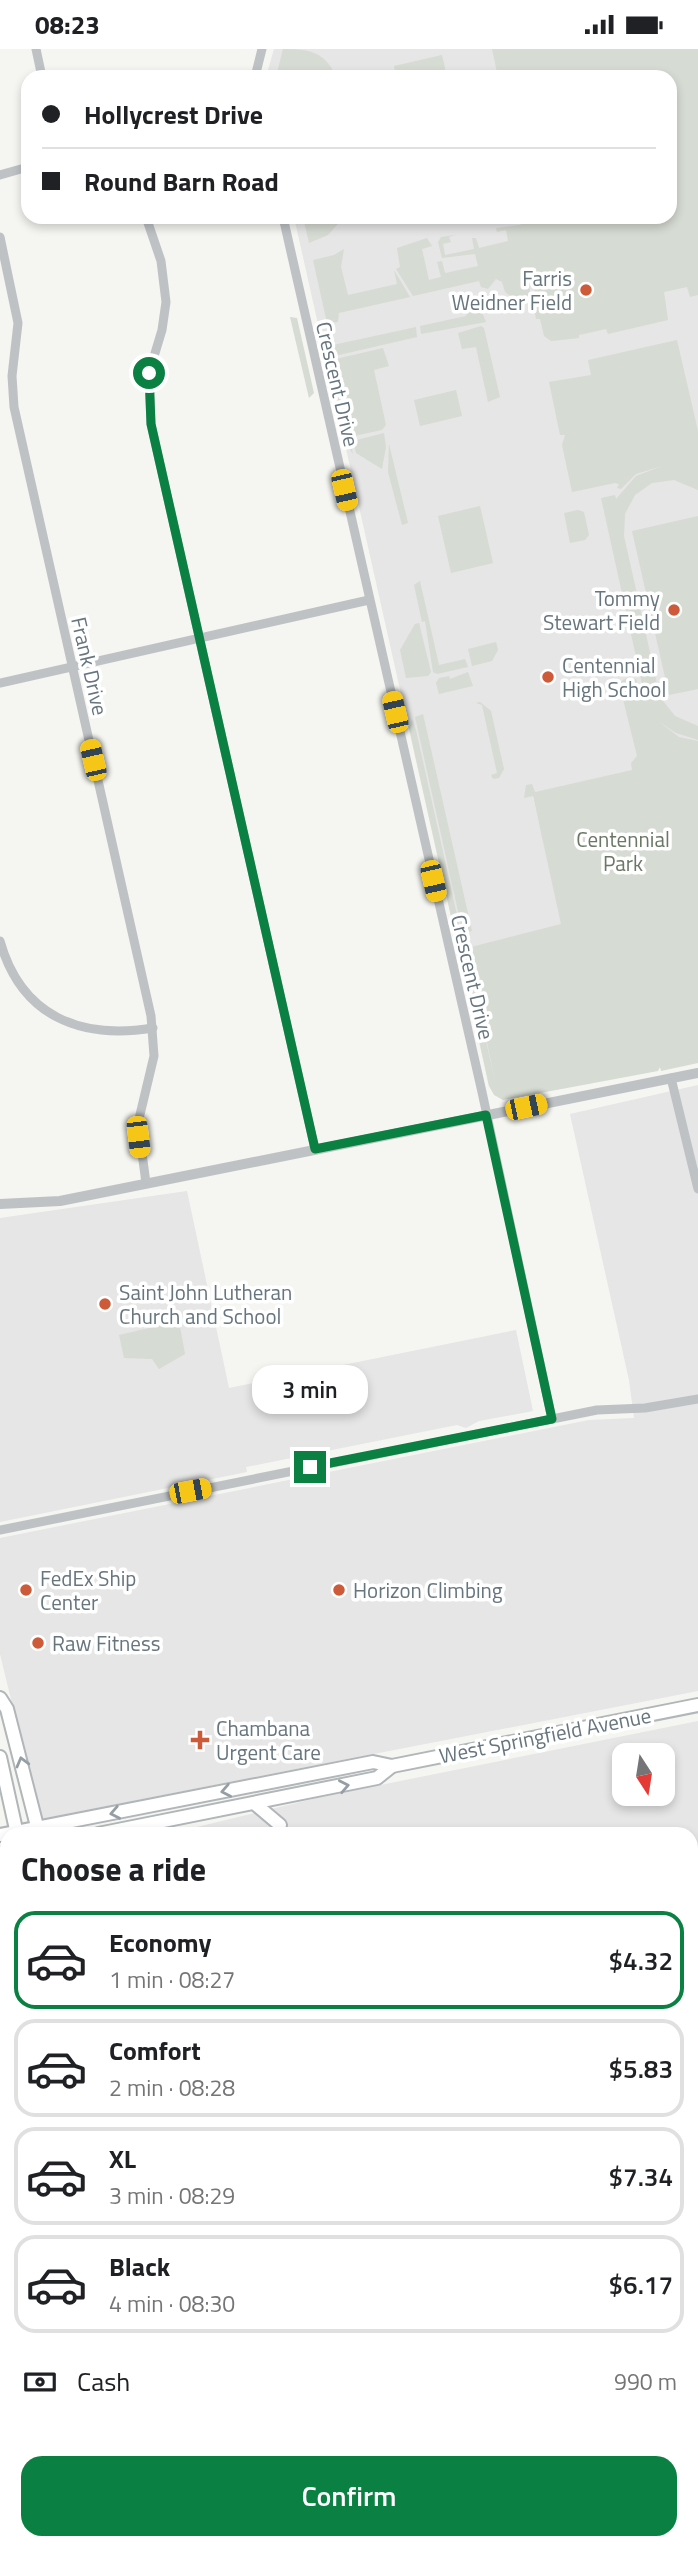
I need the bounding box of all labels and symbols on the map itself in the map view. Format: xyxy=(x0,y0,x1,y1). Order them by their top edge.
place label: Farris Weidner Field xyxy=(452,262,572,318)
marker: Farris Weidner Field xyxy=(578,282,594,298)
street label: Crescent Drive xyxy=(308,318,368,450)
route start xyxy=(133,357,165,389)
car xyxy=(330,467,359,513)
place label: Tommy Stewart Field xyxy=(543,582,660,638)
marker: Tommy Stewart Field xyxy=(666,602,682,618)
street label: Frank Drive xyxy=(63,614,117,718)
place label: Centennial High School xyxy=(562,649,666,705)
marker: Centennial High School xyxy=(540,669,556,685)
car xyxy=(381,689,410,735)
car xyxy=(79,737,108,783)
park label: Centennial Park xyxy=(576,823,670,879)
car xyxy=(419,858,448,904)
street label: Crescent Drive xyxy=(443,911,503,1043)
car xyxy=(504,1092,549,1122)
car xyxy=(126,1115,151,1159)
place label: Saint John Lutheran Church and School xyxy=(119,1276,292,1332)
marker: Saint John Lutheran Church and School xyxy=(97,1296,113,1312)
callout: 3 min xyxy=(252,1365,368,1415)
route end xyxy=(294,1451,326,1483)
car xyxy=(168,1477,213,1505)
place label: FedEx Ship Center xyxy=(40,1562,136,1618)
place label: Horizon Climbing xyxy=(353,1574,503,1606)
marker: FedEx Ship Center xyxy=(18,1582,34,1598)
marker: Horizon Climbing xyxy=(331,1582,347,1598)
place label: Raw Fitness xyxy=(52,1627,161,1659)
marker: Raw Fitness xyxy=(30,1635,46,1651)
street label: West Springfield Avenue xyxy=(436,1699,654,1771)
place label: Chambana Urgent Care xyxy=(216,1712,321,1768)
marker: Chambana Urgent Care xyxy=(190,1730,210,1750)
north arrow xyxy=(612,1743,676,1806)
one-way arrow xyxy=(16,1756,30,1768)
one-way arrow xyxy=(338,1779,350,1794)
one-way arrow xyxy=(220,1782,232,1797)
one-way arrow xyxy=(109,1804,121,1819)

